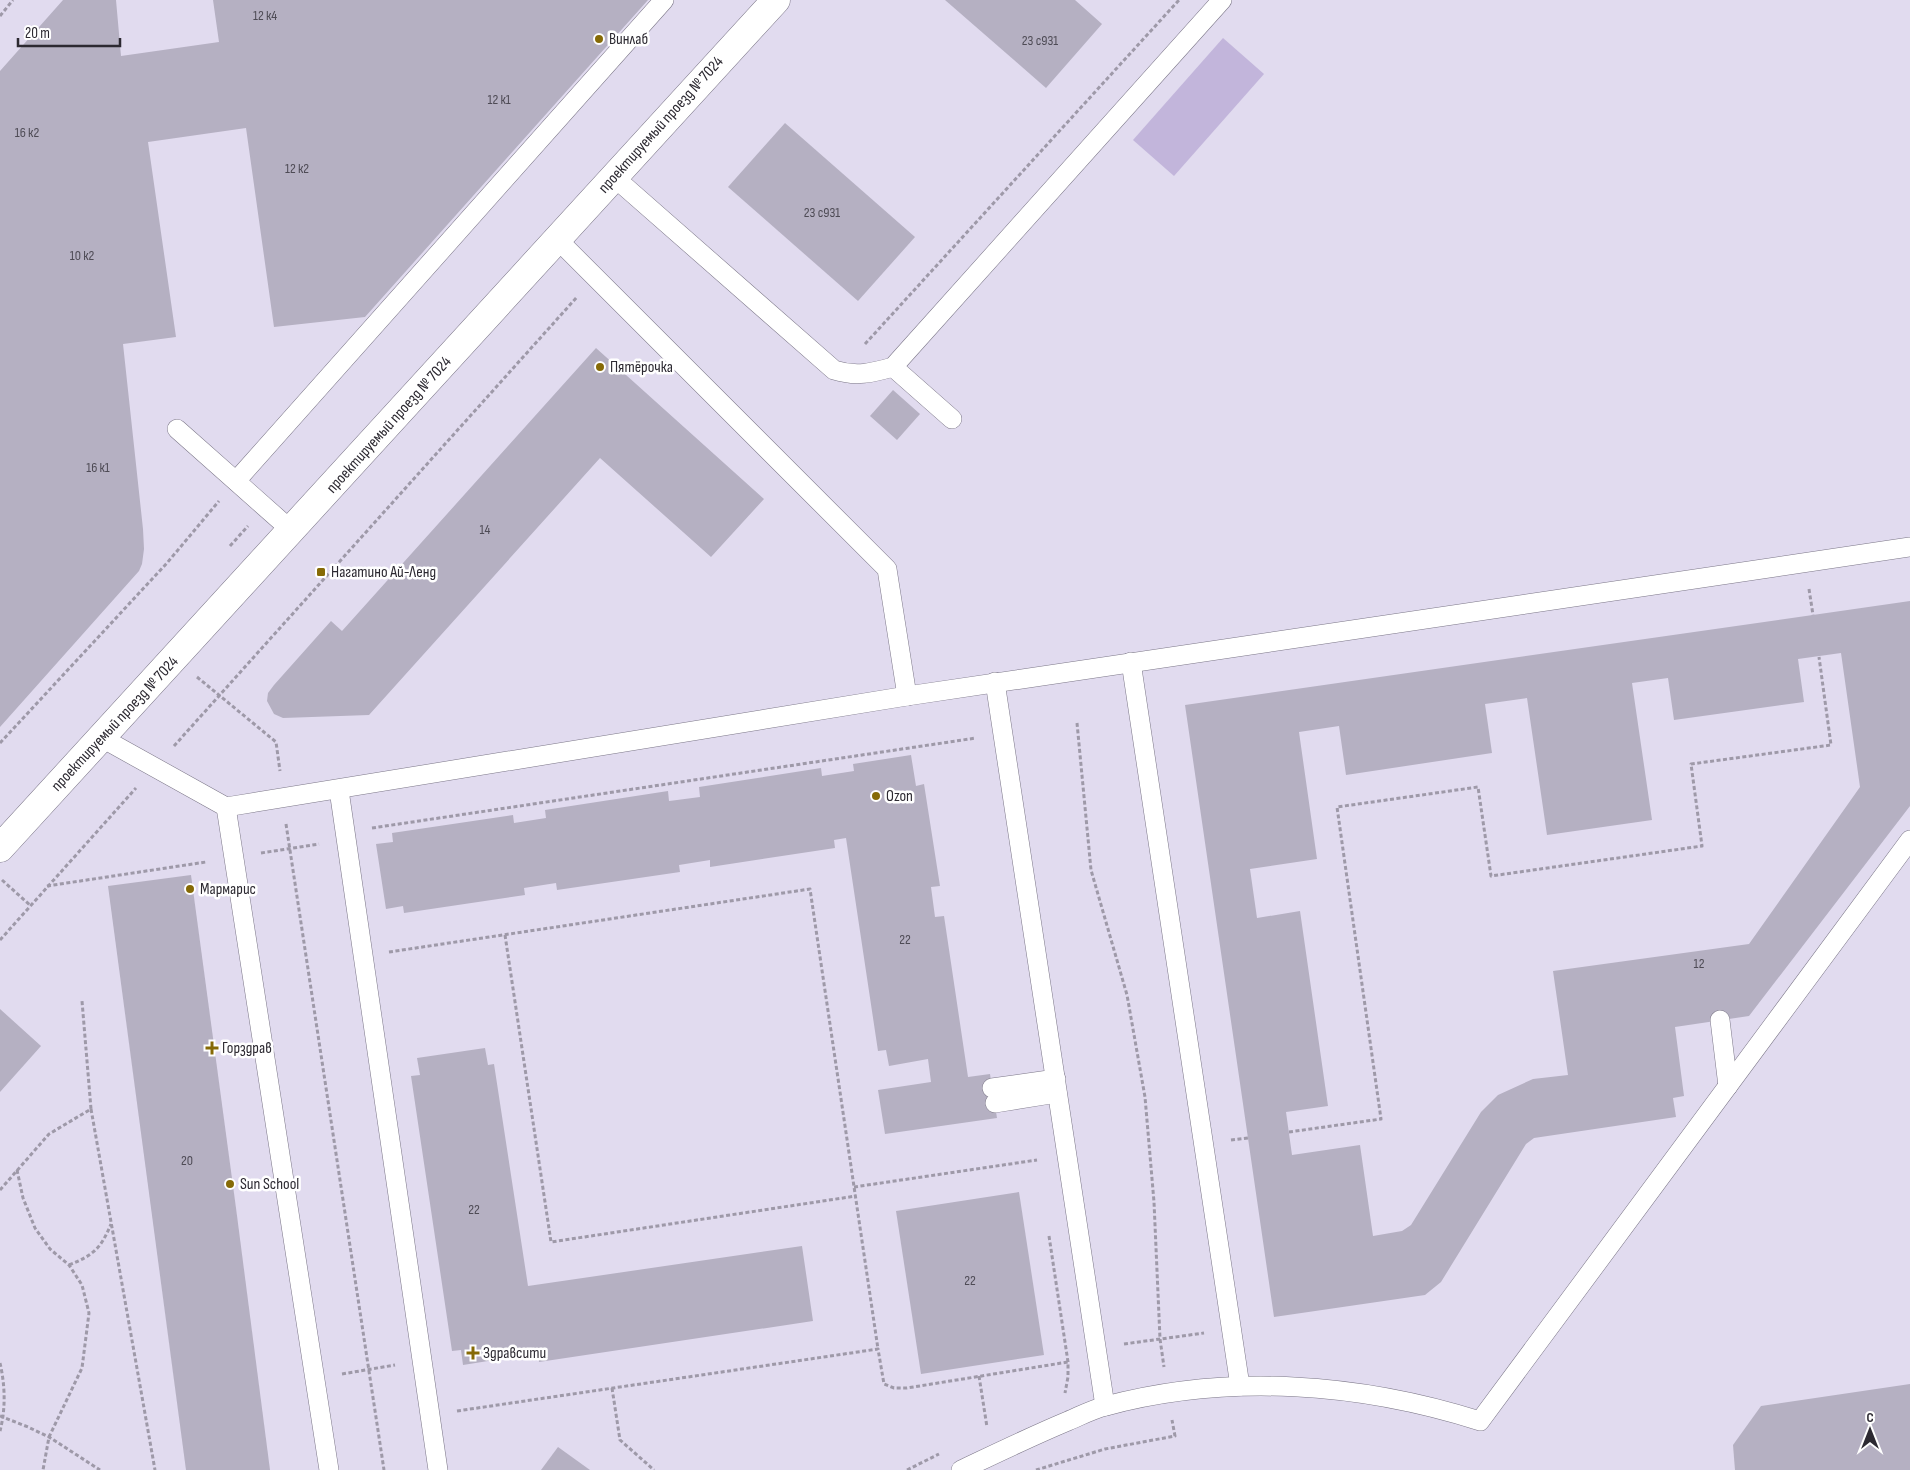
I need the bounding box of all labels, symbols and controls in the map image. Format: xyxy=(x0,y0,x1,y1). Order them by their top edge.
house number: 12 к4 xyxy=(253,7,277,24)
scale bar xyxy=(18,15,120,47)
text: 20 m xyxy=(25,24,50,43)
place label: Винлаб xyxy=(609,30,648,49)
house number: 23 с931 xyxy=(1022,32,1058,49)
marker: Винлаб xyxy=(593,33,605,45)
street label: проектируемый проезд № 7024 xyxy=(595,52,728,197)
house number: 12 к1 xyxy=(487,91,511,108)
house number: 16 к2 xyxy=(15,124,39,141)
house number: 12 к2 xyxy=(285,160,309,177)
house number: 23 с931 xyxy=(804,204,840,221)
house number: 10 к2 xyxy=(70,247,94,264)
street label: проектируемый проезд № 7024 xyxy=(323,352,456,497)
place label: Пятёрочка xyxy=(610,358,673,377)
marker: Пятёрочка xyxy=(594,361,606,373)
house number: 16 к1 xyxy=(86,459,110,476)
house number: 14 xyxy=(480,521,491,538)
place label: Нагатино Ай-Ленд xyxy=(331,563,436,582)
marker: Нагатино Ай-Ленд xyxy=(315,566,327,578)
street label: проектируемый проезд № 7024 xyxy=(48,652,183,795)
place label: Ozon xyxy=(886,787,913,806)
marker: Ozon xyxy=(870,790,882,802)
place label: Мармарис xyxy=(200,880,256,899)
marker: Мармарис xyxy=(184,883,196,895)
house number: 22 xyxy=(899,931,911,948)
house number: 12 xyxy=(1694,955,1705,972)
place label: Горздрав xyxy=(222,1039,272,1058)
marker: Горздрав xyxy=(206,1042,218,1054)
house number: 20 xyxy=(181,1152,193,1169)
place label: Sun School xyxy=(240,1175,299,1194)
marker: Sun School xyxy=(224,1178,236,1190)
house number: 22 xyxy=(468,1201,480,1218)
house number: 22 xyxy=(964,1272,976,1289)
place label: Здравсити xyxy=(483,1344,546,1363)
marker: Здравсити xyxy=(467,1347,479,1359)
north arrow xyxy=(1845,1405,1895,1455)
text: С xyxy=(1866,1409,1874,1426)

